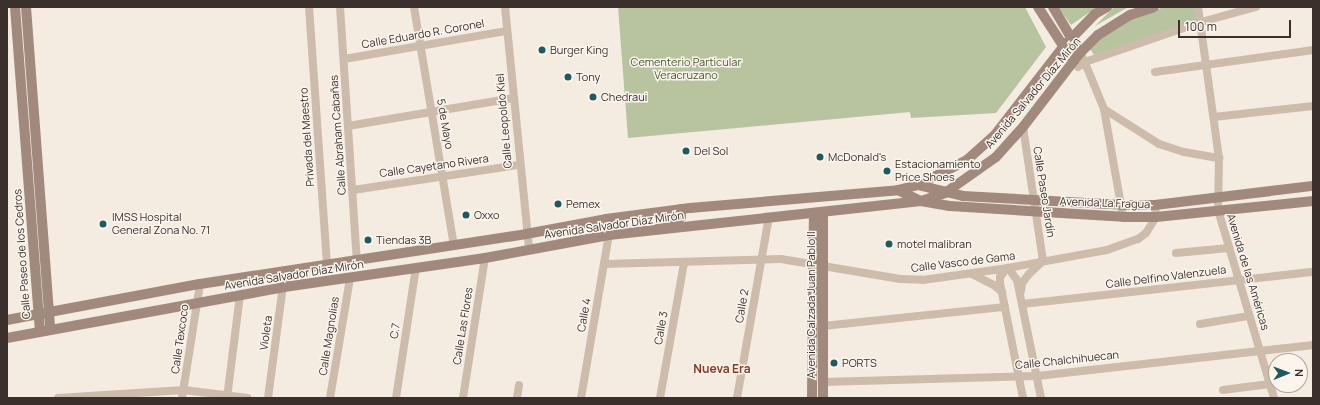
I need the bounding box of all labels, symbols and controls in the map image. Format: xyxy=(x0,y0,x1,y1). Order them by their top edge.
scale bar xyxy=(1180,12,1293,38)
street label: Calle Eduardo R. Coronel xyxy=(361,17,485,51)
text: 100 m xyxy=(1185,18,1217,35)
street label: Avenida Salvador Díaz Mirón xyxy=(983,35,1083,151)
place label: Burger King xyxy=(550,43,608,57)
marker: Burger King xyxy=(537,45,547,55)
park label: Cementerio Particular Veracruzano xyxy=(631,56,741,82)
place label: Tony xyxy=(576,70,600,84)
marker: Tony xyxy=(563,72,573,82)
street label: Calle Leopoldo Kiel xyxy=(493,73,515,169)
street label: Calle Abraham Cabañas xyxy=(327,75,349,195)
street label: Privada del Maestro xyxy=(297,87,317,187)
place label: Chedraui xyxy=(601,90,647,104)
marker: Chedraui xyxy=(588,92,598,102)
street label: 5 de Mayo xyxy=(434,98,456,150)
place label: Del Sol xyxy=(694,144,728,158)
marker: Del Sol xyxy=(681,146,691,156)
street label: Calle Paseo Jardín xyxy=(1030,146,1058,238)
place label: McDonald's xyxy=(828,150,886,164)
street label: Calle Cayetano Rivera xyxy=(378,152,490,180)
marker: McDonald's xyxy=(815,152,825,162)
place label: Estacionamiento Price Shoes xyxy=(895,158,981,184)
marker: Estacionamiento Price Shoes xyxy=(882,166,892,176)
street label: Calle Paseo de los Cedros xyxy=(11,189,33,319)
street label: Avenida La Fragua xyxy=(1060,195,1150,211)
place label: Pemex xyxy=(566,197,600,211)
marker: Pemex xyxy=(553,199,563,209)
place label: Oxxo xyxy=(474,208,500,222)
street label: Avenida Salvador Díaz Mirón xyxy=(543,209,685,241)
marker: Oxxo xyxy=(461,210,471,220)
place label: IMSS Hospital General Zona No. 71 xyxy=(112,211,210,237)
street label: Avenida de las Américas xyxy=(1224,212,1272,332)
marker: IMSS Hospital General Zona No. 71 xyxy=(97,218,109,230)
street label: Avenida Calzada Juan Pablo II xyxy=(804,232,818,378)
place label: Tiendas 3B xyxy=(376,233,431,247)
marker: Tiendas 3B xyxy=(363,235,373,245)
place label: motel malibran xyxy=(897,237,972,251)
marker: motel malibran xyxy=(884,239,894,249)
street label: Calle Vasco de Gama xyxy=(910,249,1016,275)
street label: Avenida Salvador Díaz Mirón xyxy=(223,257,365,293)
street label: Calle Delfino Valenzuela xyxy=(1105,263,1227,291)
street label: Calle Las Flores xyxy=(450,286,476,366)
street label: Calle 2 xyxy=(733,288,751,324)
street label: Calle Magnolias xyxy=(316,296,342,376)
street label: Calle 4 xyxy=(575,297,593,333)
street label: Calle Texcoco xyxy=(169,303,191,375)
street label: Calle 3 xyxy=(652,310,670,346)
street label: Violeta xyxy=(257,315,275,351)
street label: C.7 xyxy=(387,322,403,340)
street label: Calle Chalchihuecan xyxy=(1014,348,1120,372)
north arrow xyxy=(1268,353,1308,393)
place label: PORTS xyxy=(842,356,877,370)
marker: PORTS xyxy=(829,358,839,368)
district label: Nueva Era xyxy=(693,362,751,376)
text: N xyxy=(1292,369,1307,377)

